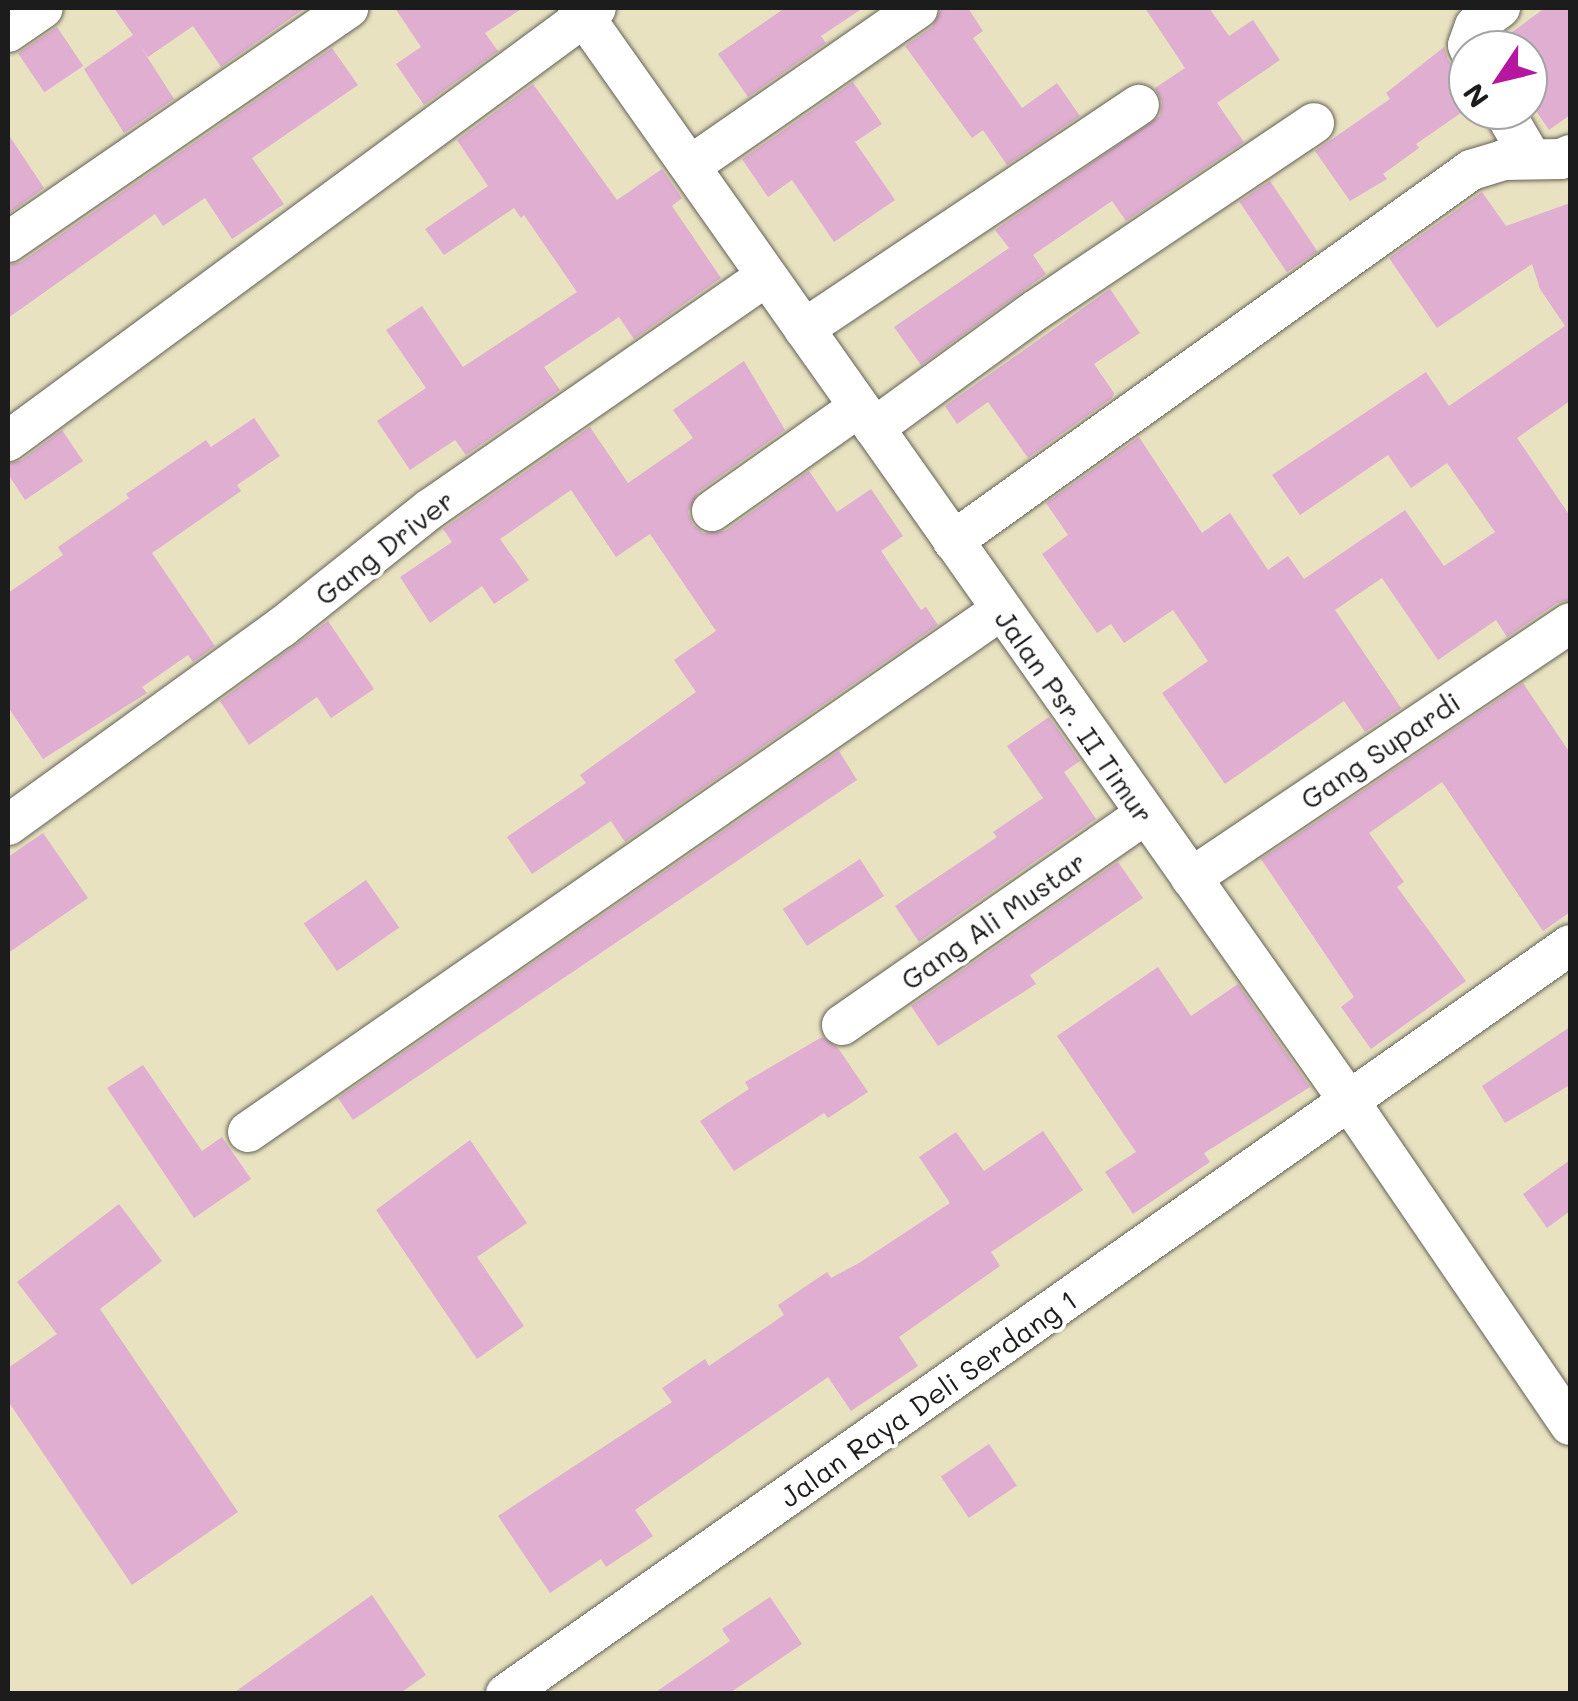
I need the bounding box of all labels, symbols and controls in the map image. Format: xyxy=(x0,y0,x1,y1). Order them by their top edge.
north arrow xyxy=(1448,30,1548,130)
text: N xyxy=(1454,77,1496,115)
street label: Gang Driver xyxy=(308,482,460,612)
street label: Jalan Psr. II Timur xyxy=(989,603,1161,829)
street label: Gang Supardi xyxy=(1294,684,1466,816)
street label: Gang Ali Mustar xyxy=(894,844,1092,996)
street label: Jalan Raya Deli Serdang 1 xyxy=(773,1282,1083,1514)

